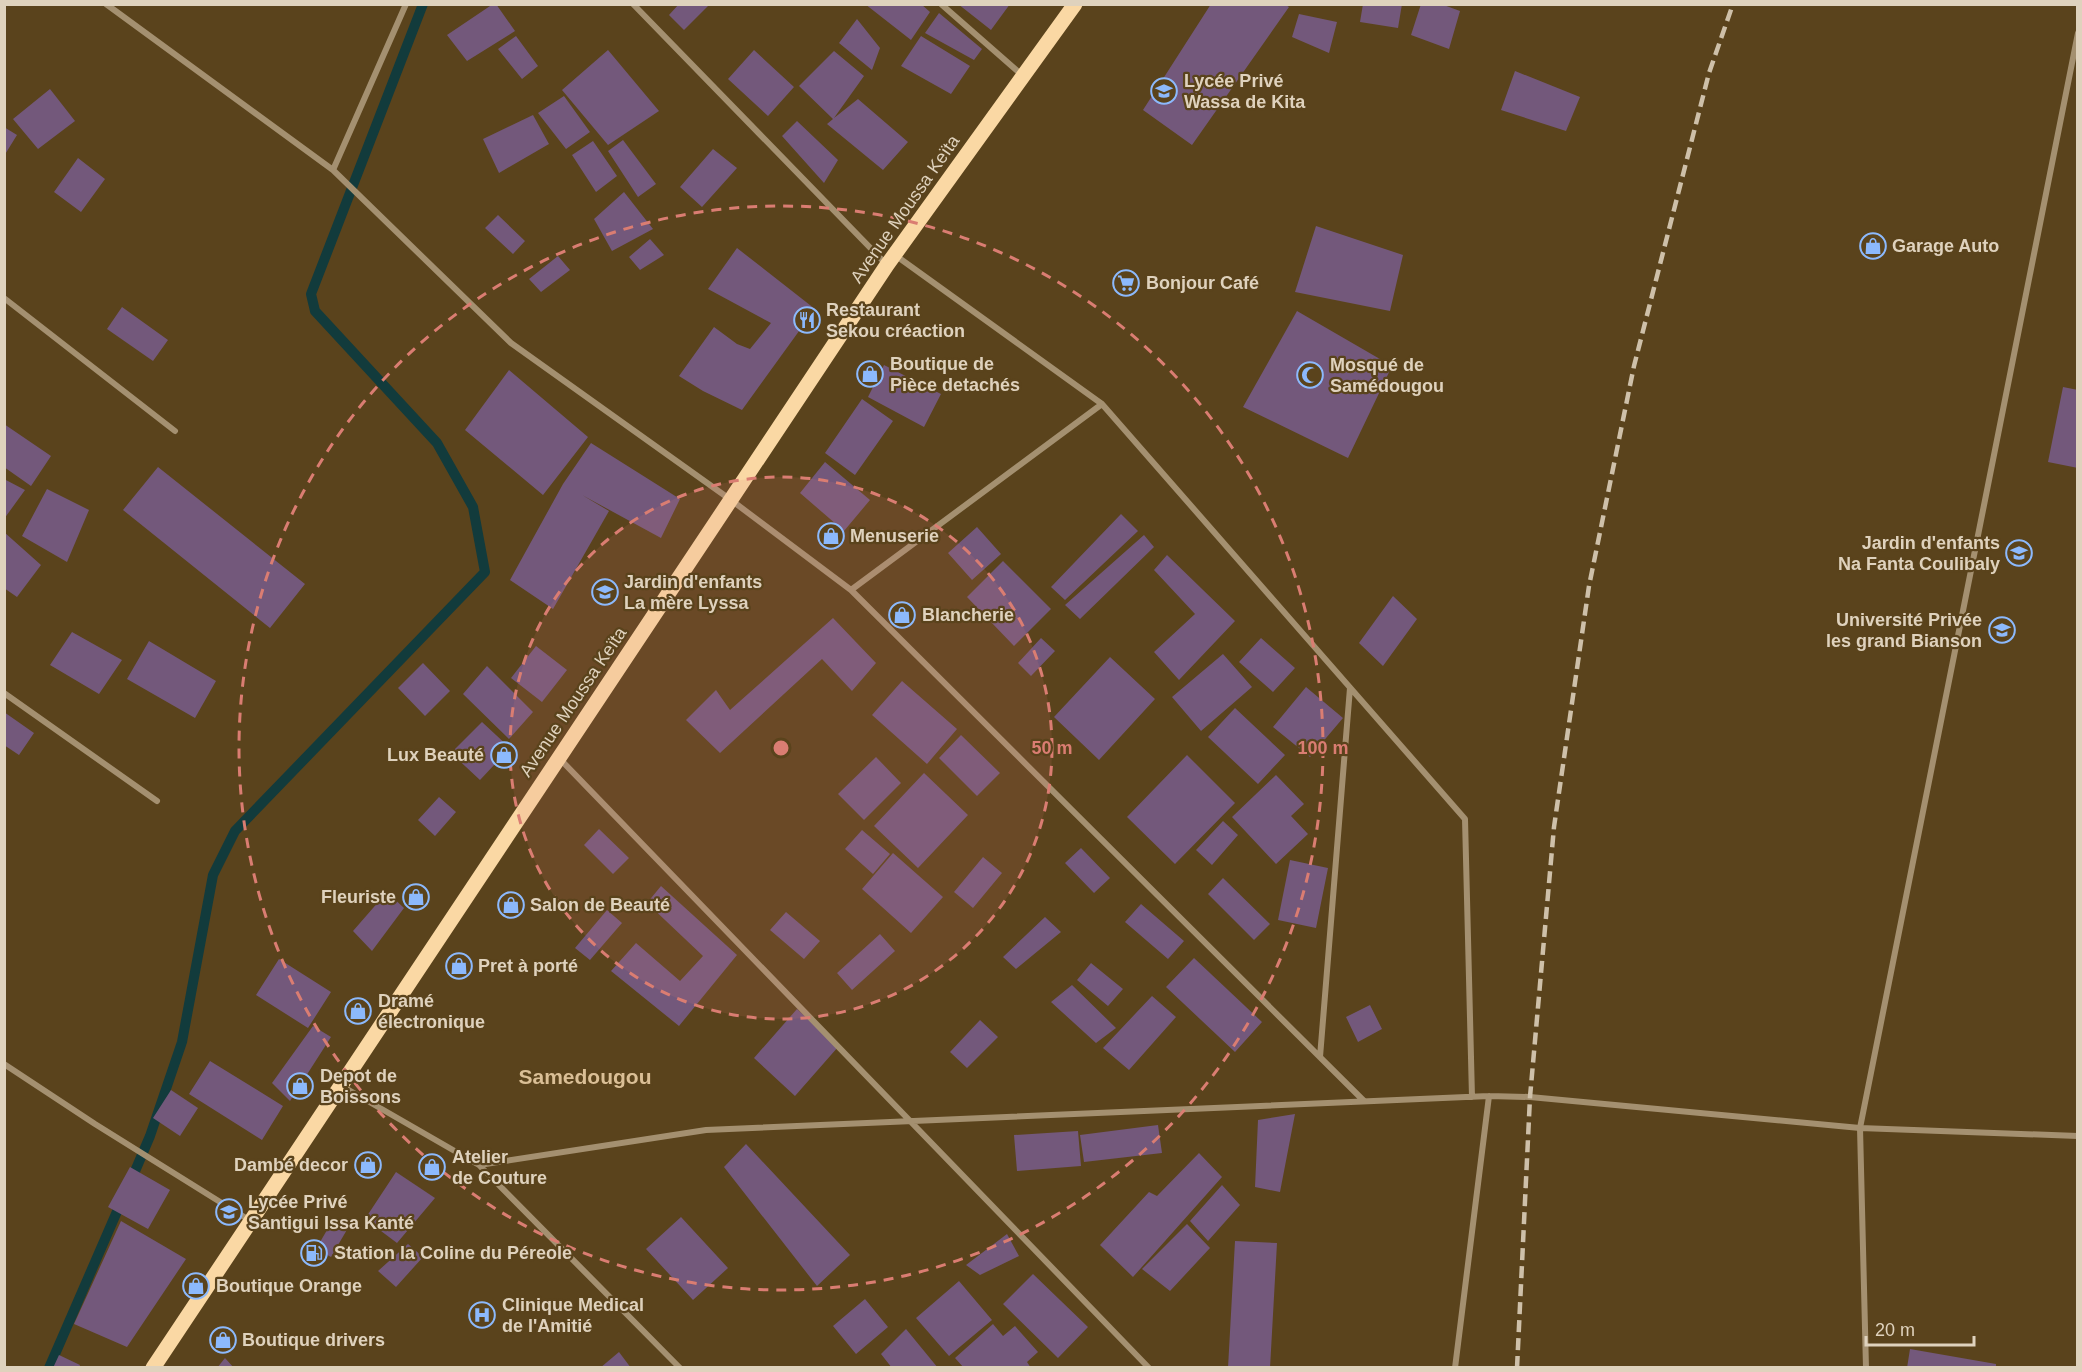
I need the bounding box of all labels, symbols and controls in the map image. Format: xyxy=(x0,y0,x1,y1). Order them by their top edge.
place label: Lycée Privé Wassa de Kita xyxy=(1184,71,1306,112)
school or university icon: Lycée Privé Wassa de Kita xyxy=(1149,76,1179,106)
street label: Avenue Moussa Keïta xyxy=(846,130,964,287)
shop icon: Garage Auto xyxy=(1858,231,1888,261)
place label: Garage Auto xyxy=(1892,236,1999,256)
supermarket icon: Bonjour Café xyxy=(1111,268,1141,298)
place label: Bonjour Café xyxy=(1146,273,1259,293)
place label: Restaurant Sekou créaction xyxy=(826,300,965,341)
restaurant icon: Restaurant Sekou créaction xyxy=(792,305,822,335)
place label: Boutique de Pièce detachés xyxy=(890,354,1020,395)
place label: Mosqué de Samédougou xyxy=(1330,355,1444,396)
shop icon: Boutique de Pièce detachés xyxy=(855,359,885,389)
mosque icon: Mosqué de Samédougou xyxy=(1295,360,1325,390)
shop icon: Menuserie xyxy=(816,521,846,551)
place label: Menuserie xyxy=(850,526,939,546)
place label: Jardin d'enfants Na Fanta Coulibaly xyxy=(1838,533,2000,574)
school or university icon: Jardin d'enfants Na Fanta Coulibaly xyxy=(2004,538,2034,568)
place label: Jardin d'enfants La mère Lyssa xyxy=(624,572,762,613)
school or university icon: Jardin d'enfants La mère Lyssa xyxy=(590,577,620,607)
shop icon: Blancherie xyxy=(887,600,917,630)
place label: Blancherie xyxy=(922,605,1014,625)
place label: Université Privée les grand Bianson xyxy=(1826,610,1982,651)
school or university icon: Université Privée les grand Bianson xyxy=(1987,615,2017,645)
street label: Avenue Moussa Keïta xyxy=(516,623,631,780)
centre of rings xyxy=(771,738,791,758)
text: 50 m xyxy=(1031,738,1073,758)
text: 100 m xyxy=(1297,738,1349,758)
shop icon: Lux Beauté xyxy=(489,740,519,770)
place label: Lux Beauté xyxy=(387,745,484,765)
shop icon: Fleuriste xyxy=(401,882,431,912)
place label: Fleuriste xyxy=(321,887,396,907)
shop icon: Salon de Beauté xyxy=(496,890,526,920)
place label: Salon de Beauté xyxy=(530,895,670,915)
shop icon: Pret à porté xyxy=(444,951,474,981)
place label: Pret à porté xyxy=(478,956,578,976)
place label: Dramé électronique xyxy=(378,991,485,1032)
shop icon: Dramé électronique xyxy=(343,996,373,1026)
district label: Samedougou xyxy=(518,1065,652,1088)
place label: Depot de Boissons xyxy=(320,1066,401,1107)
shop icon: Depot de Boissons xyxy=(285,1071,315,1101)
place label: Atelier de Couture xyxy=(452,1147,547,1188)
shop icon: Dambé decor xyxy=(353,1150,383,1180)
shop icon: Atelier de Couture xyxy=(417,1152,447,1182)
place label: Dambé decor xyxy=(234,1155,348,1175)
place label: Lycée Privé Santigui Issa Kanté xyxy=(248,1192,414,1233)
school or university icon: Lycée Privé Santigui Issa Kanté xyxy=(214,1197,244,1227)
fuel station icon: Station la Coline du Péreole xyxy=(299,1238,329,1268)
place label: Station la Coline du Péreole xyxy=(334,1243,572,1263)
shop icon: Boutique Orange xyxy=(181,1271,211,1301)
place label: Boutique Orange xyxy=(216,1276,362,1296)
place label: Clinique Medical de l'Amitié xyxy=(502,1295,644,1336)
hospital icon: Clinique Medical de l'Amitié xyxy=(467,1300,497,1330)
scale bar xyxy=(1866,1309,1974,1347)
text: 20 m xyxy=(1875,1320,1915,1340)
shop icon: Boutique drivers xyxy=(208,1325,238,1355)
place label: Boutique drivers xyxy=(242,1330,385,1350)

